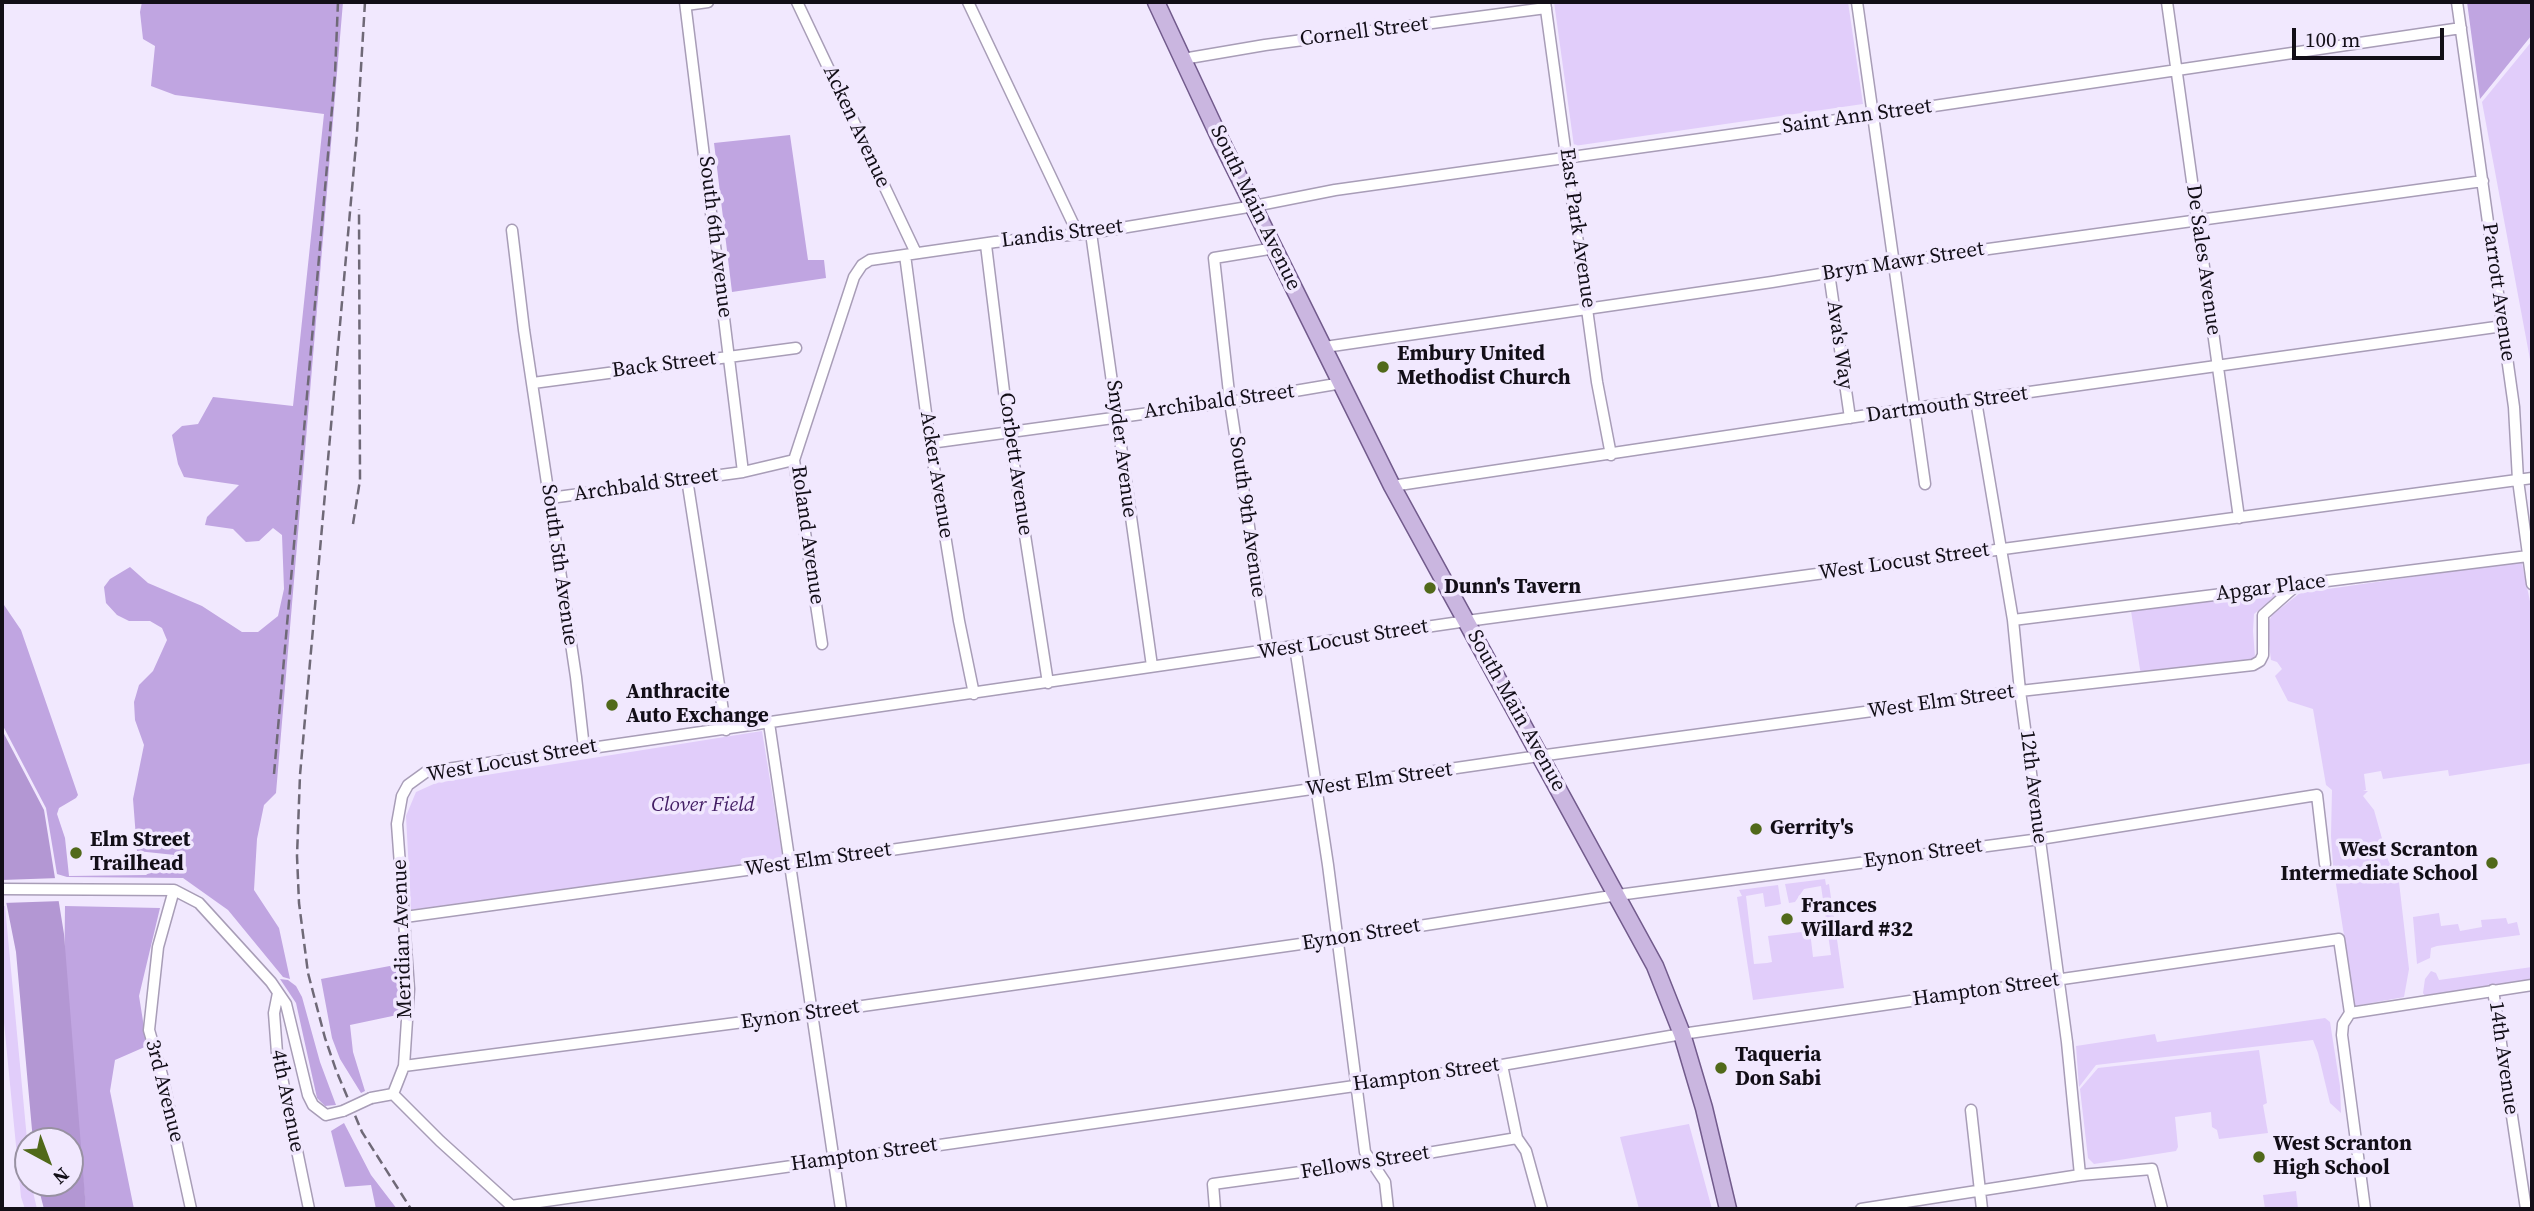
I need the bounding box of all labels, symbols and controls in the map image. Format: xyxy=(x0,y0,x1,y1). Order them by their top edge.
street label: Cornell Street xyxy=(1299,12,1429,52)
scale bar xyxy=(2296,14,2448,58)
text: 100 m xyxy=(2305,25,2360,54)
street label: Acken Avenue xyxy=(817,62,895,192)
street label: Saint Ann Street xyxy=(1781,94,1933,140)
street label: South Main Avenue xyxy=(1204,121,1306,295)
street label: East Park Avenue xyxy=(1553,146,1601,310)
street label: South 6th Avenue xyxy=(693,155,737,319)
street label: De Sales Avenue xyxy=(2180,183,2226,337)
street label: Landis Street xyxy=(1000,214,1124,254)
street label: Parrott Avenue xyxy=(2476,221,2520,363)
street label: Bryn Mawr Street xyxy=(1820,237,1986,287)
street label: Ava's Way xyxy=(1820,299,1858,391)
place label: Embury United Methodist Church xyxy=(1397,342,1571,392)
street label: Back Street xyxy=(611,346,717,384)
marker: Embury United Methodist Church xyxy=(1375,359,1391,375)
street label: Snyder Avenue xyxy=(1100,379,1142,519)
street label: Archibald Street xyxy=(1142,379,1296,425)
street label: Dartmouth Street xyxy=(1865,381,2029,429)
street label: Corbett Avenue xyxy=(993,391,1037,537)
street label: Acker Avenue xyxy=(914,410,958,540)
street label: South 9th Avenue xyxy=(1223,435,1271,599)
street label: Archbald Street xyxy=(572,462,720,508)
street label: Roland Avenue xyxy=(785,464,829,606)
street label: South 5th Avenue xyxy=(535,483,583,647)
street label: West Locust Street xyxy=(1817,538,1991,586)
street label: Apgar Place xyxy=(2215,569,2327,607)
place label: Dunn's Tavern xyxy=(1444,575,1581,601)
marker: Dunn's Tavern xyxy=(1422,580,1438,596)
street label: West Locust Street xyxy=(1256,614,1430,666)
street label: South Main Avenue xyxy=(1461,626,1571,796)
street label: West Elm Street xyxy=(1866,679,2016,725)
place label: Anthracite Auto Exchange xyxy=(626,680,769,730)
marker: Anthracite Auto Exchange xyxy=(604,697,620,713)
street label: 12th Avenue xyxy=(2014,729,2052,845)
street label: West Locust Street xyxy=(425,734,599,788)
street label: West Elm Street xyxy=(1304,757,1454,803)
park label: Clover Field xyxy=(651,793,755,819)
place label: Gerrity's xyxy=(1770,816,1853,842)
marker: Gerrity's xyxy=(1748,821,1764,837)
place label: Elm Street Trailhead xyxy=(90,828,190,878)
street label: Eynon Street xyxy=(1862,833,1984,875)
street label: West Elm Street xyxy=(743,837,893,883)
place label: West Scranton Intermediate School xyxy=(2281,838,2478,888)
marker: Elm Street Trailhead xyxy=(68,845,84,861)
marker: West Scranton Intermediate School xyxy=(2484,855,2500,871)
street label: Meridian Avenue xyxy=(388,859,418,1019)
place label: Frances Willard #32 xyxy=(1801,894,1913,944)
marker: Frances Willard #32 xyxy=(1779,911,1795,927)
street label: Eynon Street xyxy=(1300,913,1422,957)
street label: Hampton Street xyxy=(1911,967,2061,1013)
street label: Eynon Street xyxy=(739,994,861,1036)
street label: 14th Avenue xyxy=(2483,1000,2523,1116)
street label: 3rd Avenue xyxy=(139,1037,189,1145)
place label: Taqueria Don Sabi xyxy=(1735,1043,1822,1093)
street label: 4th Avenue xyxy=(265,1048,309,1154)
street label: Hampton Street xyxy=(1351,1052,1501,1098)
marker: Taqueria Don Sabi xyxy=(1713,1060,1729,1076)
north arrow xyxy=(14,1127,84,1197)
street label: Hampton Street xyxy=(789,1132,939,1178)
place label: West Scranton High School xyxy=(2273,1132,2412,1182)
street label: Fellows Street xyxy=(1299,1140,1431,1186)
marker: West Scranton High School xyxy=(2251,1149,2267,1165)
text: N xyxy=(48,1162,75,1191)

